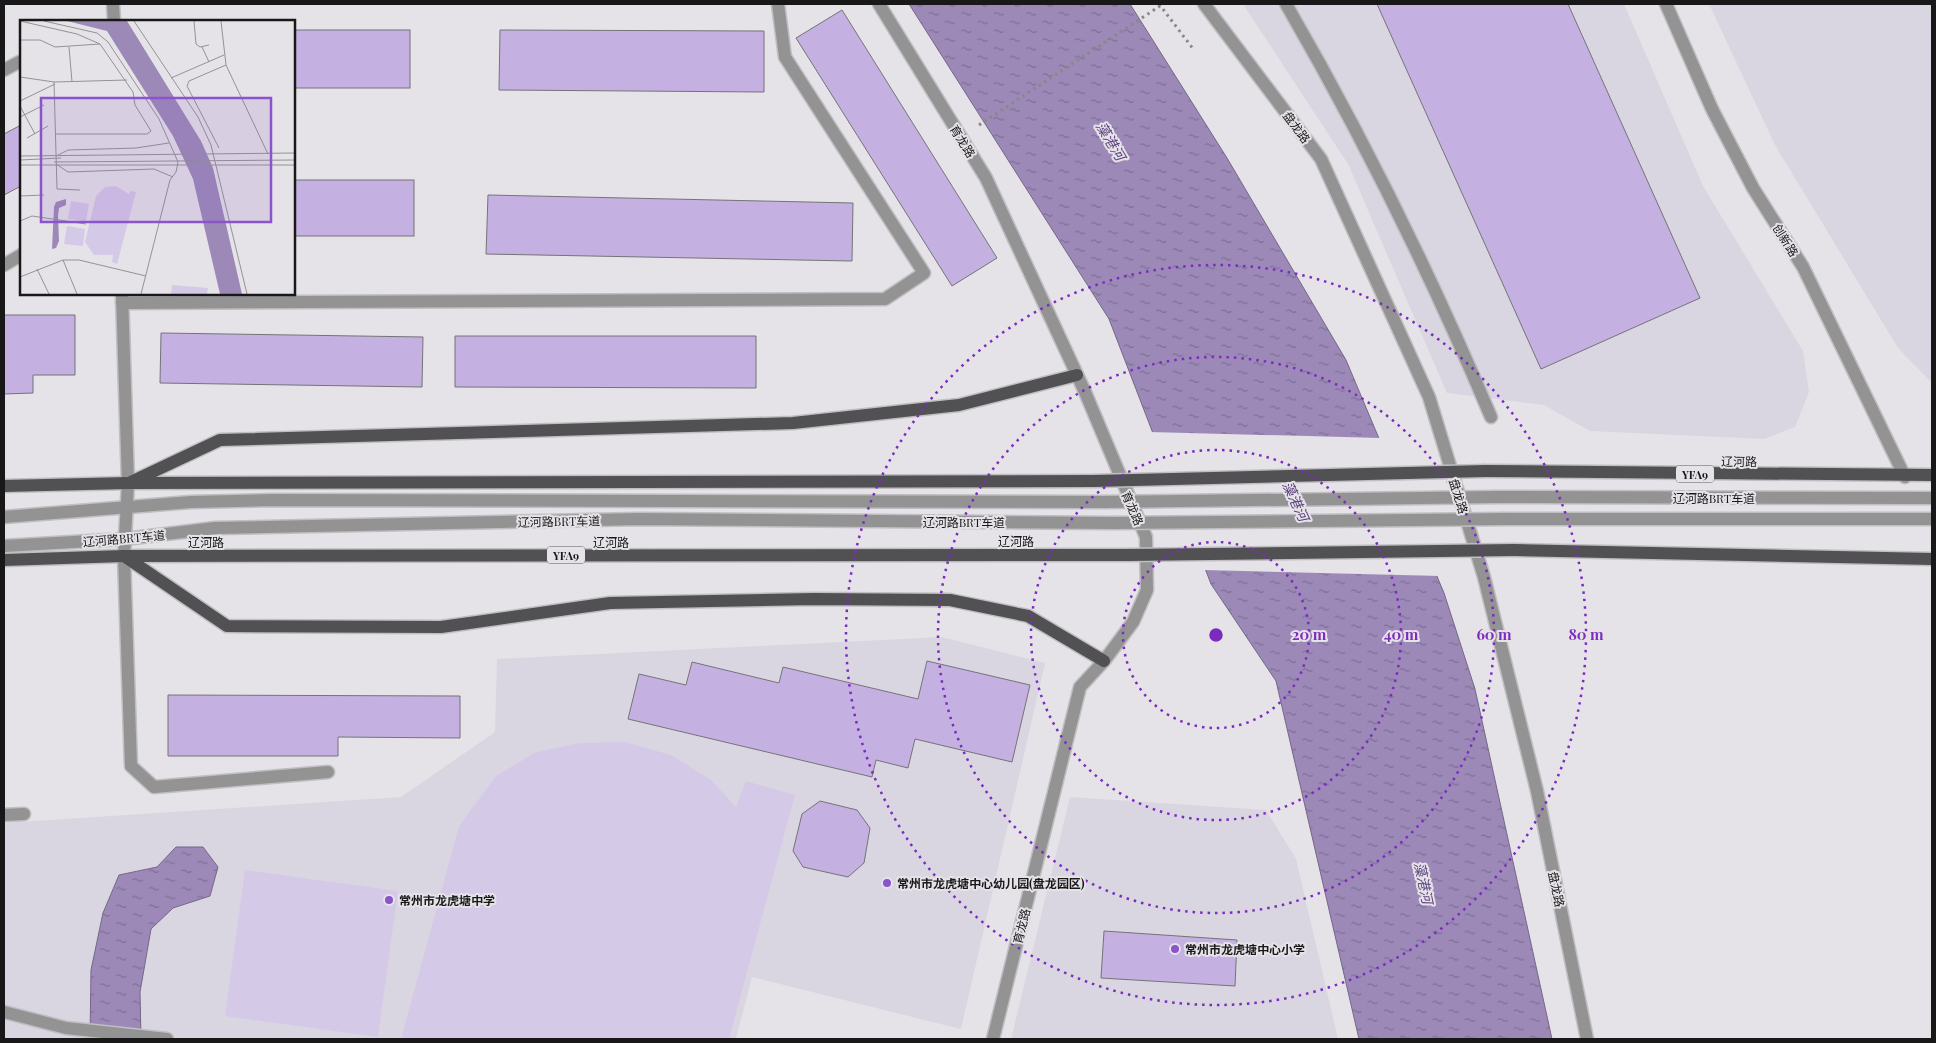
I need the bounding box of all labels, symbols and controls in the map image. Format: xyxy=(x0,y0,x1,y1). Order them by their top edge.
inset map xyxy=(20,20,295,295)
street label: 盘龙路 xyxy=(1280,108,1314,146)
water label: 藻港河 xyxy=(1092,118,1132,166)
street label: 育龙路 xyxy=(947,121,979,161)
street label: 创新路 xyxy=(1770,220,1802,260)
street label: 辽河路 xyxy=(1721,453,1757,469)
road number: YFA9 xyxy=(1676,466,1714,482)
street label: 盘龙路 xyxy=(1446,476,1472,516)
water label: 藻港河 xyxy=(1279,478,1315,527)
street label: 育龙路 xyxy=(1119,488,1147,528)
street label: 辽河路BRT车道 xyxy=(1673,490,1755,506)
street label: 辽河路BRT车道 xyxy=(518,512,600,530)
street label: 辽河路BRT车道 xyxy=(923,514,1005,530)
street label: 辽河路BRT车道 xyxy=(82,526,166,550)
street label: 辽河路 xyxy=(998,533,1034,549)
street label: 辽河路 xyxy=(188,534,224,550)
street label: 辽河路 xyxy=(593,534,629,550)
road number: YFA9 xyxy=(547,546,585,564)
text: 20 m xyxy=(1292,624,1327,644)
text: 40 m xyxy=(1384,624,1419,644)
text: 60 m xyxy=(1476,624,1512,644)
text: 80 m xyxy=(1568,624,1604,644)
centre of rings xyxy=(1207,626,1225,644)
water label: 藻港河 xyxy=(1410,860,1438,908)
street label: 盘龙路 xyxy=(1545,870,1569,908)
place label: 常州市龙虎塘中心幼儿园(盘龙园区) xyxy=(897,875,1085,891)
marker: 常州市龙虎塘中心幼儿园(盘龙园区) xyxy=(881,877,893,889)
place label: 常州市龙虎塘中学 xyxy=(399,892,495,908)
marker: 常州市龙虎塘中学 xyxy=(383,894,395,906)
street label: 育龙路 xyxy=(1009,907,1033,945)
place label: 常州市龙虎塘中心小学 xyxy=(1185,941,1305,957)
marker: 常州市龙虎塘中心小学 xyxy=(1169,943,1181,955)

